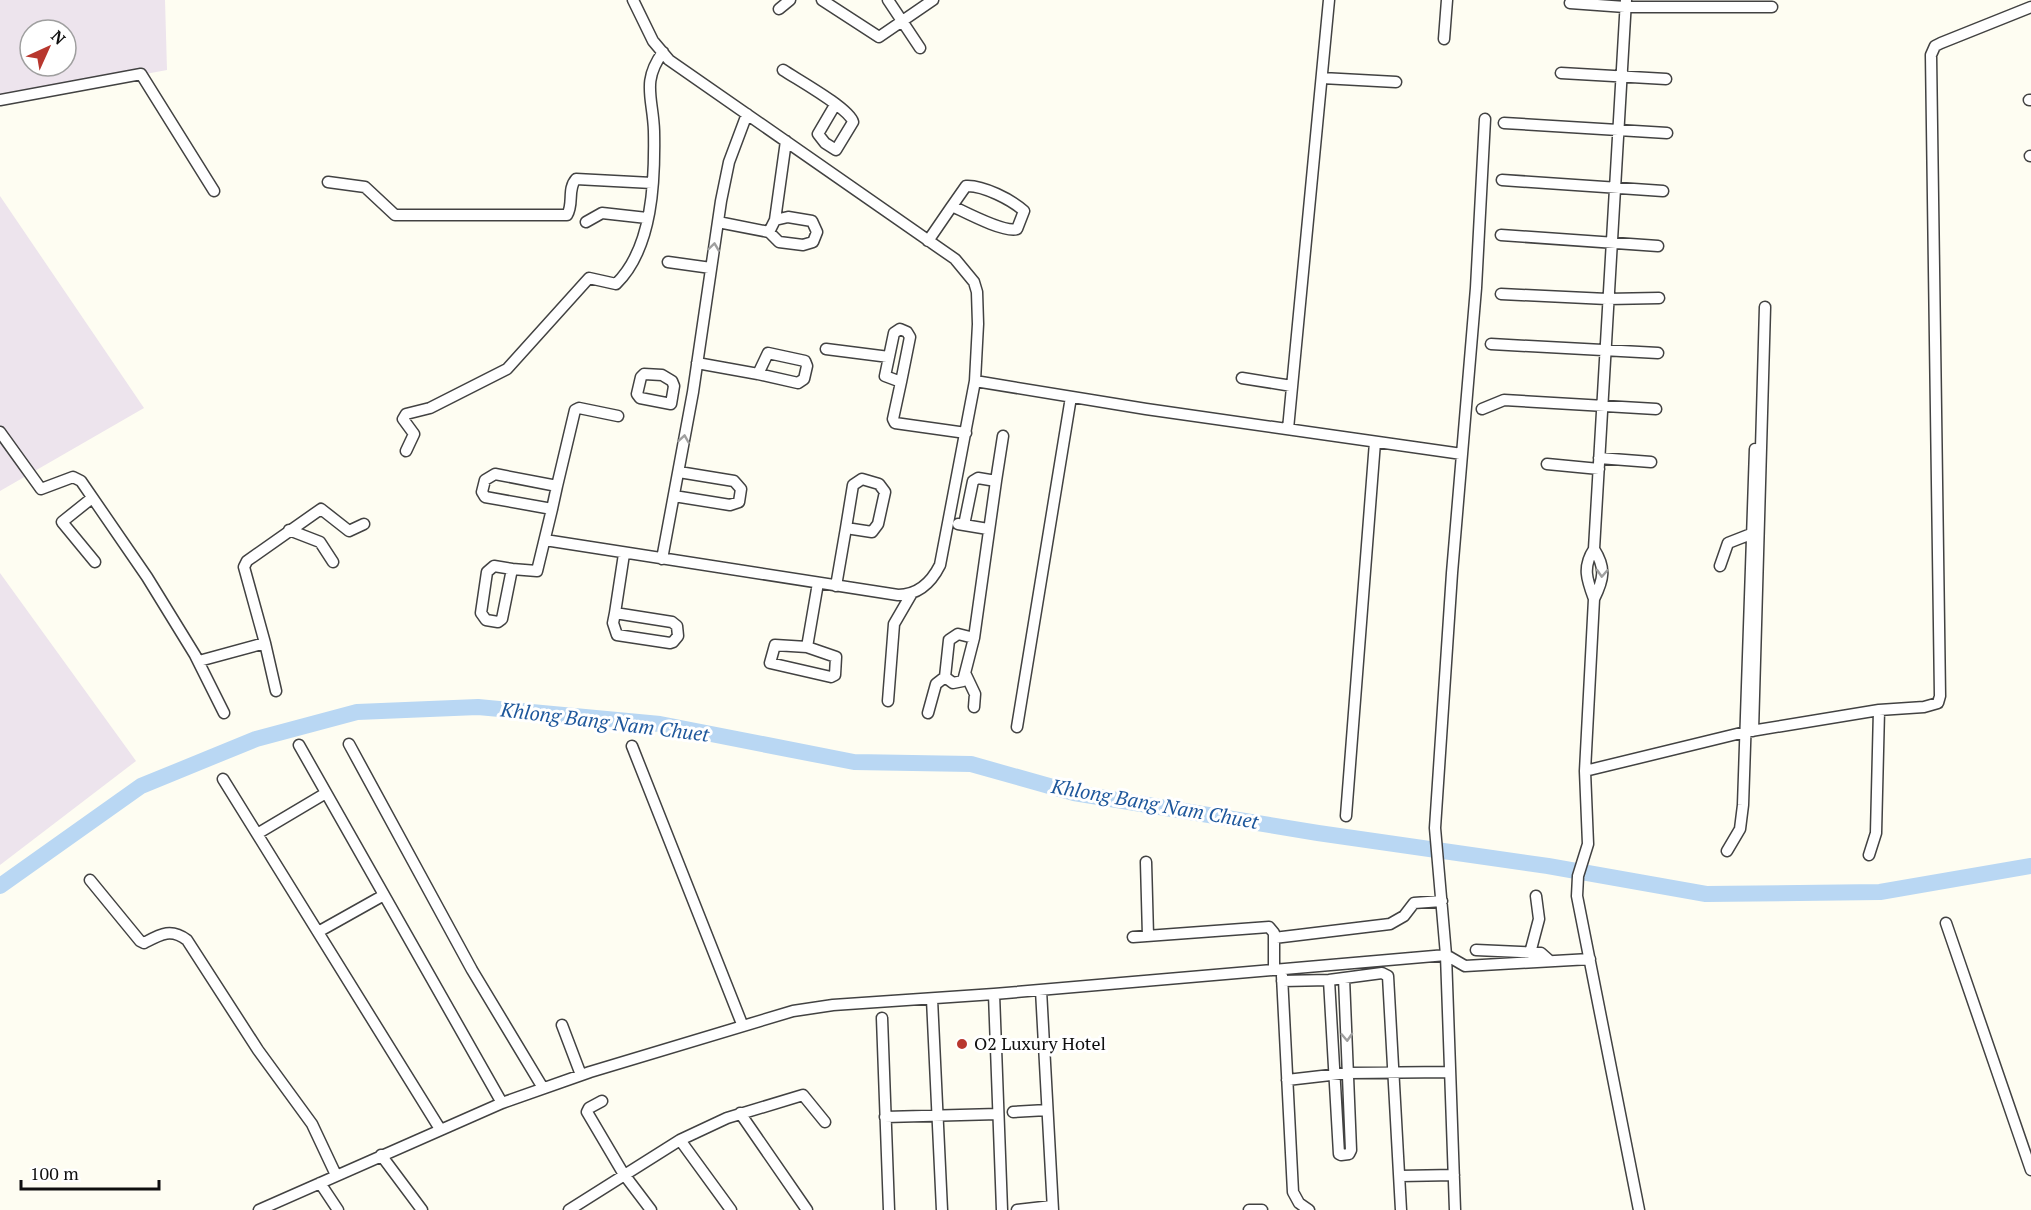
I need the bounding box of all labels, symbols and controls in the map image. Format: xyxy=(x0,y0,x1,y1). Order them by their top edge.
north arrow xyxy=(18,18,78,78)
text: N xyxy=(47,25,71,49)
one-way arrow xyxy=(707,242,720,252)
one-way arrow xyxy=(678,435,690,444)
one-way arrow xyxy=(1595,569,1608,578)
water label: Khlong Bang Nam Chuet xyxy=(498,695,712,748)
water label: Khlong Bang Nam Chuet xyxy=(1048,772,1262,835)
place label: O2 Luxury Hotel xyxy=(974,1031,1106,1055)
one-way arrow xyxy=(1340,1032,1353,1041)
marker: O2 Luxury Hotel xyxy=(955,1037,969,1051)
scale bar xyxy=(21,1153,159,1191)
text: 100 m xyxy=(30,1161,79,1185)

